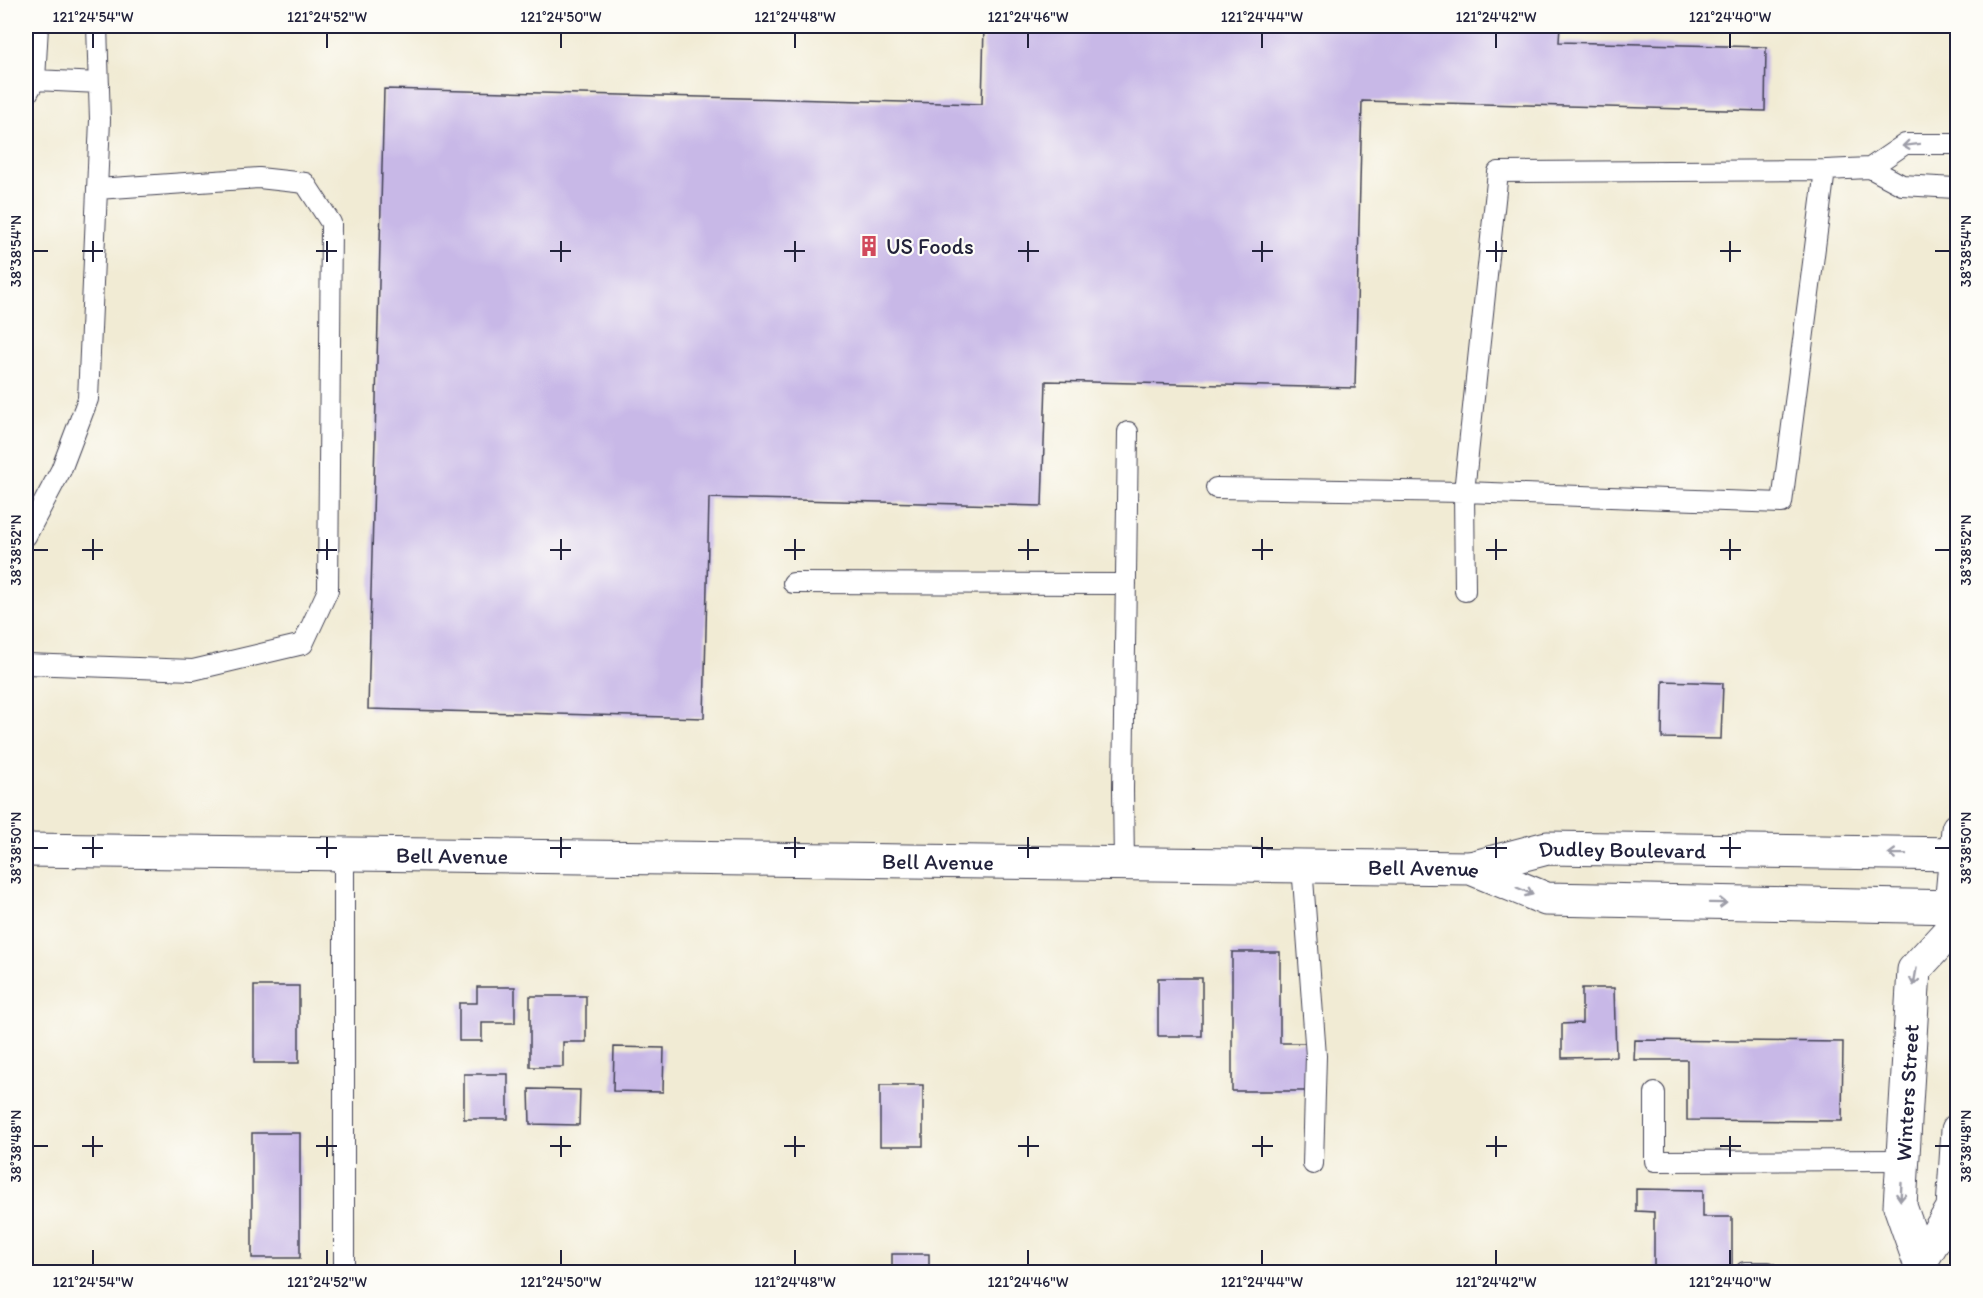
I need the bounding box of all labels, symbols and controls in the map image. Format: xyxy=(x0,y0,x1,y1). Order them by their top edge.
text: 121°24'54"W xyxy=(52,8,134,26)
text: 121°24'52"W xyxy=(287,8,367,26)
text: 121°24'50"W xyxy=(520,8,602,26)
text: 121°24'48"W xyxy=(754,8,836,26)
text: 121°24'46"W xyxy=(987,8,1069,26)
text: 121°24'44"W xyxy=(1221,8,1303,26)
text: 121°24'42"W xyxy=(1455,8,1537,26)
text: 121°24'40"W xyxy=(1689,8,1771,26)
one-way arrow xyxy=(1902,140,1921,151)
text: 38°38'54"N xyxy=(7,215,25,287)
text: 38°38'54"N xyxy=(1957,215,1975,287)
place label: US Foods xyxy=(886,233,974,260)
building icon: US Foods xyxy=(857,234,881,258)
text: 38°38'52"N xyxy=(7,514,25,586)
text: 38°38'52"N xyxy=(1957,514,1975,586)
text: 38°38'50"N xyxy=(7,812,25,884)
text: 38°38'50"N xyxy=(1957,812,1975,884)
street label: Dudley Boulevard xyxy=(1536,834,1706,864)
street label: Bell Avenue xyxy=(396,842,508,870)
street label: Bell Avenue xyxy=(882,848,994,876)
one-way arrow xyxy=(1888,848,1908,859)
street label: Bell Avenue xyxy=(1368,854,1484,884)
one-way arrow xyxy=(1515,885,1533,897)
one-way arrow xyxy=(1707,897,1727,908)
one-way arrow xyxy=(1909,967,1920,986)
street label: Winters Street xyxy=(1890,1023,1925,1162)
text: 38°38'48"N xyxy=(7,1110,25,1182)
text: 38°38'48"N xyxy=(1957,1110,1975,1182)
one-way arrow xyxy=(1895,1182,1906,1202)
text: 121°24'54"W xyxy=(52,1273,134,1291)
text: 121°24'52"W xyxy=(287,1273,367,1291)
text: 121°24'50"W xyxy=(520,1273,602,1291)
text: 121°24'48"W xyxy=(754,1273,836,1291)
text: 121°24'46"W xyxy=(987,1273,1069,1291)
text: 121°24'44"W xyxy=(1221,1273,1303,1291)
text: 121°24'42"W xyxy=(1455,1273,1537,1291)
text: 121°24'40"W xyxy=(1689,1273,1771,1291)

